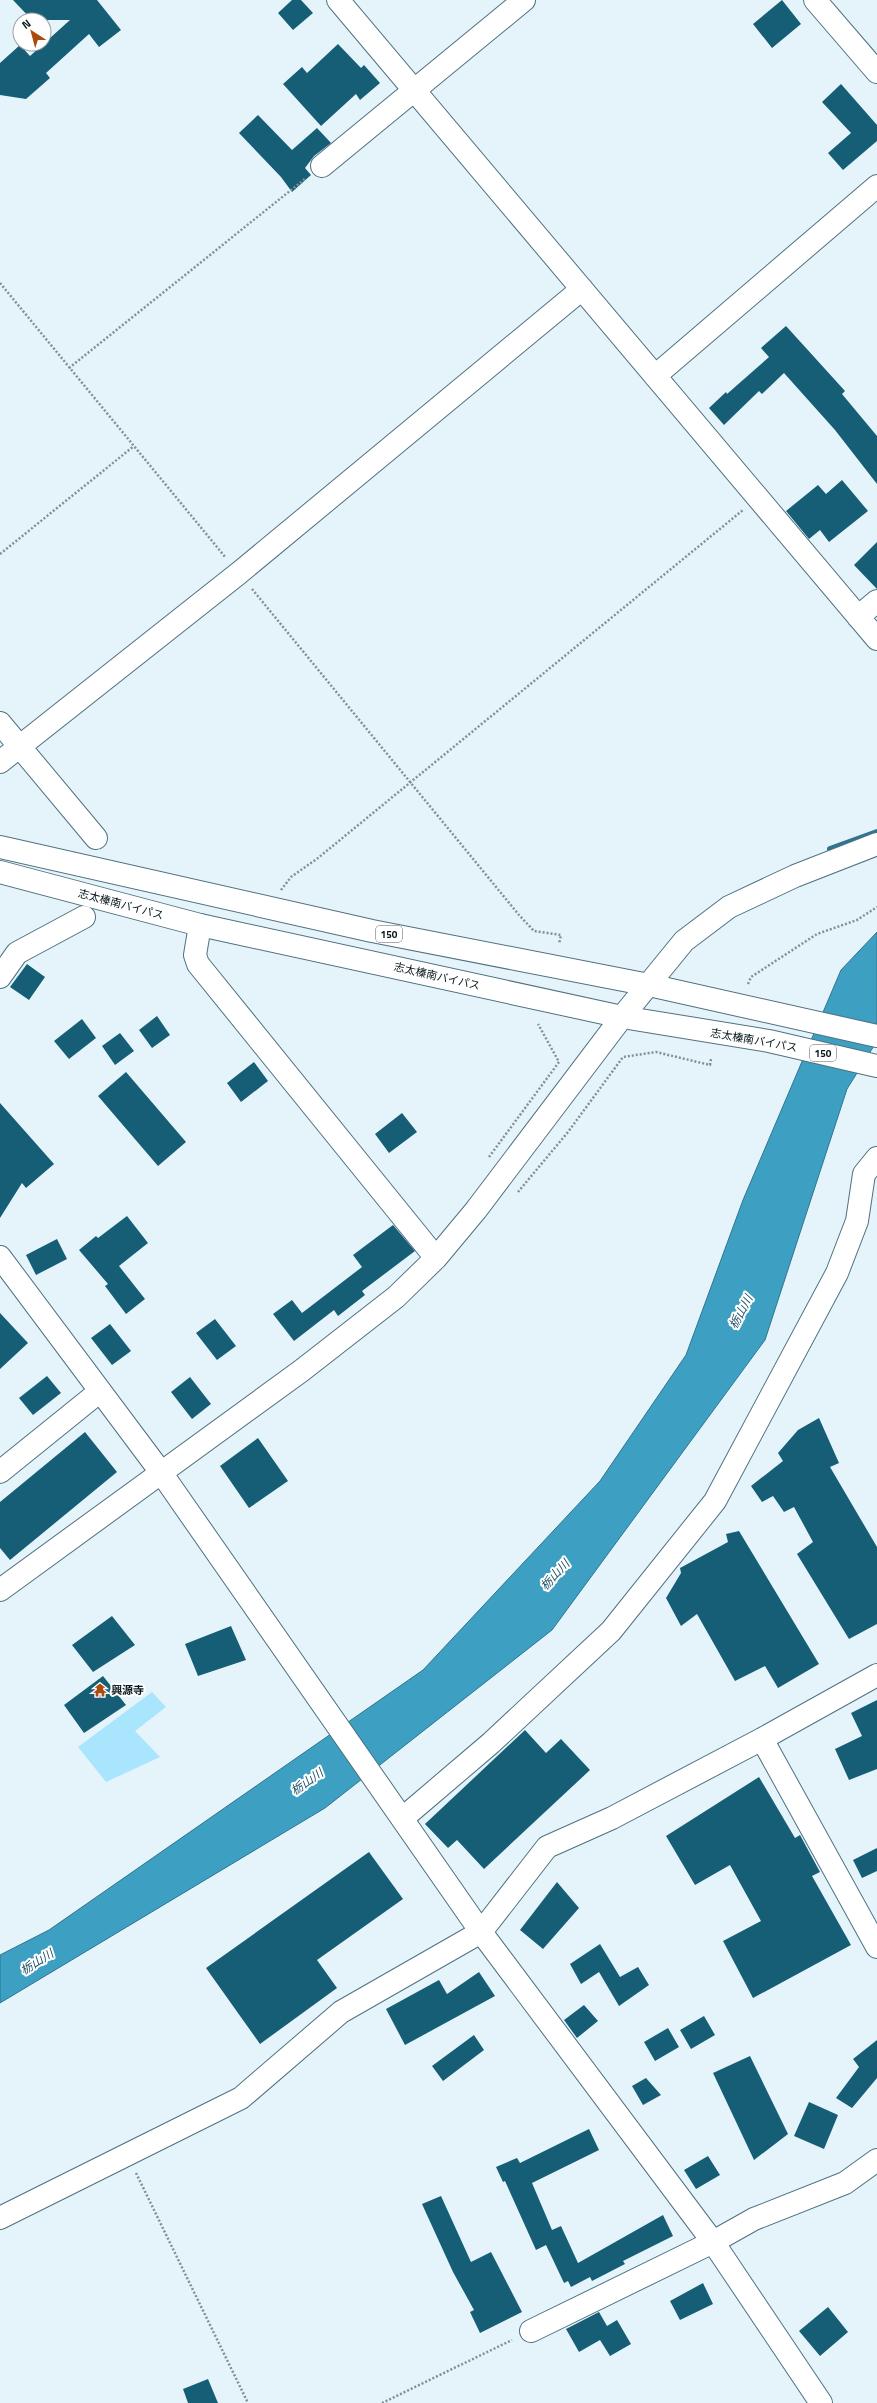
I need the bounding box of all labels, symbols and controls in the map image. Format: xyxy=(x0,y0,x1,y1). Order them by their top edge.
north arrow xyxy=(12,12,52,52)
text: N xyxy=(18,15,34,33)
street label: 志太榛南バイパス xyxy=(77,885,165,923)
road number: 150 xyxy=(376,926,402,942)
street label: 志太榛南バイパス xyxy=(392,958,482,994)
street label: 志太榛南バイパス xyxy=(709,1025,799,1055)
road number: 150 xyxy=(810,1045,836,1061)
water label: 栃山川 xyxy=(724,1290,758,1332)
water label: 栃山川 xyxy=(535,1554,575,1594)
temple icon: 興源寺 xyxy=(92,1682,108,1698)
place label: 興源寺 xyxy=(111,1682,144,1698)
water label: 栃山川 xyxy=(287,1762,329,1800)
water label: 栃山川 xyxy=(16,1943,59,1979)

